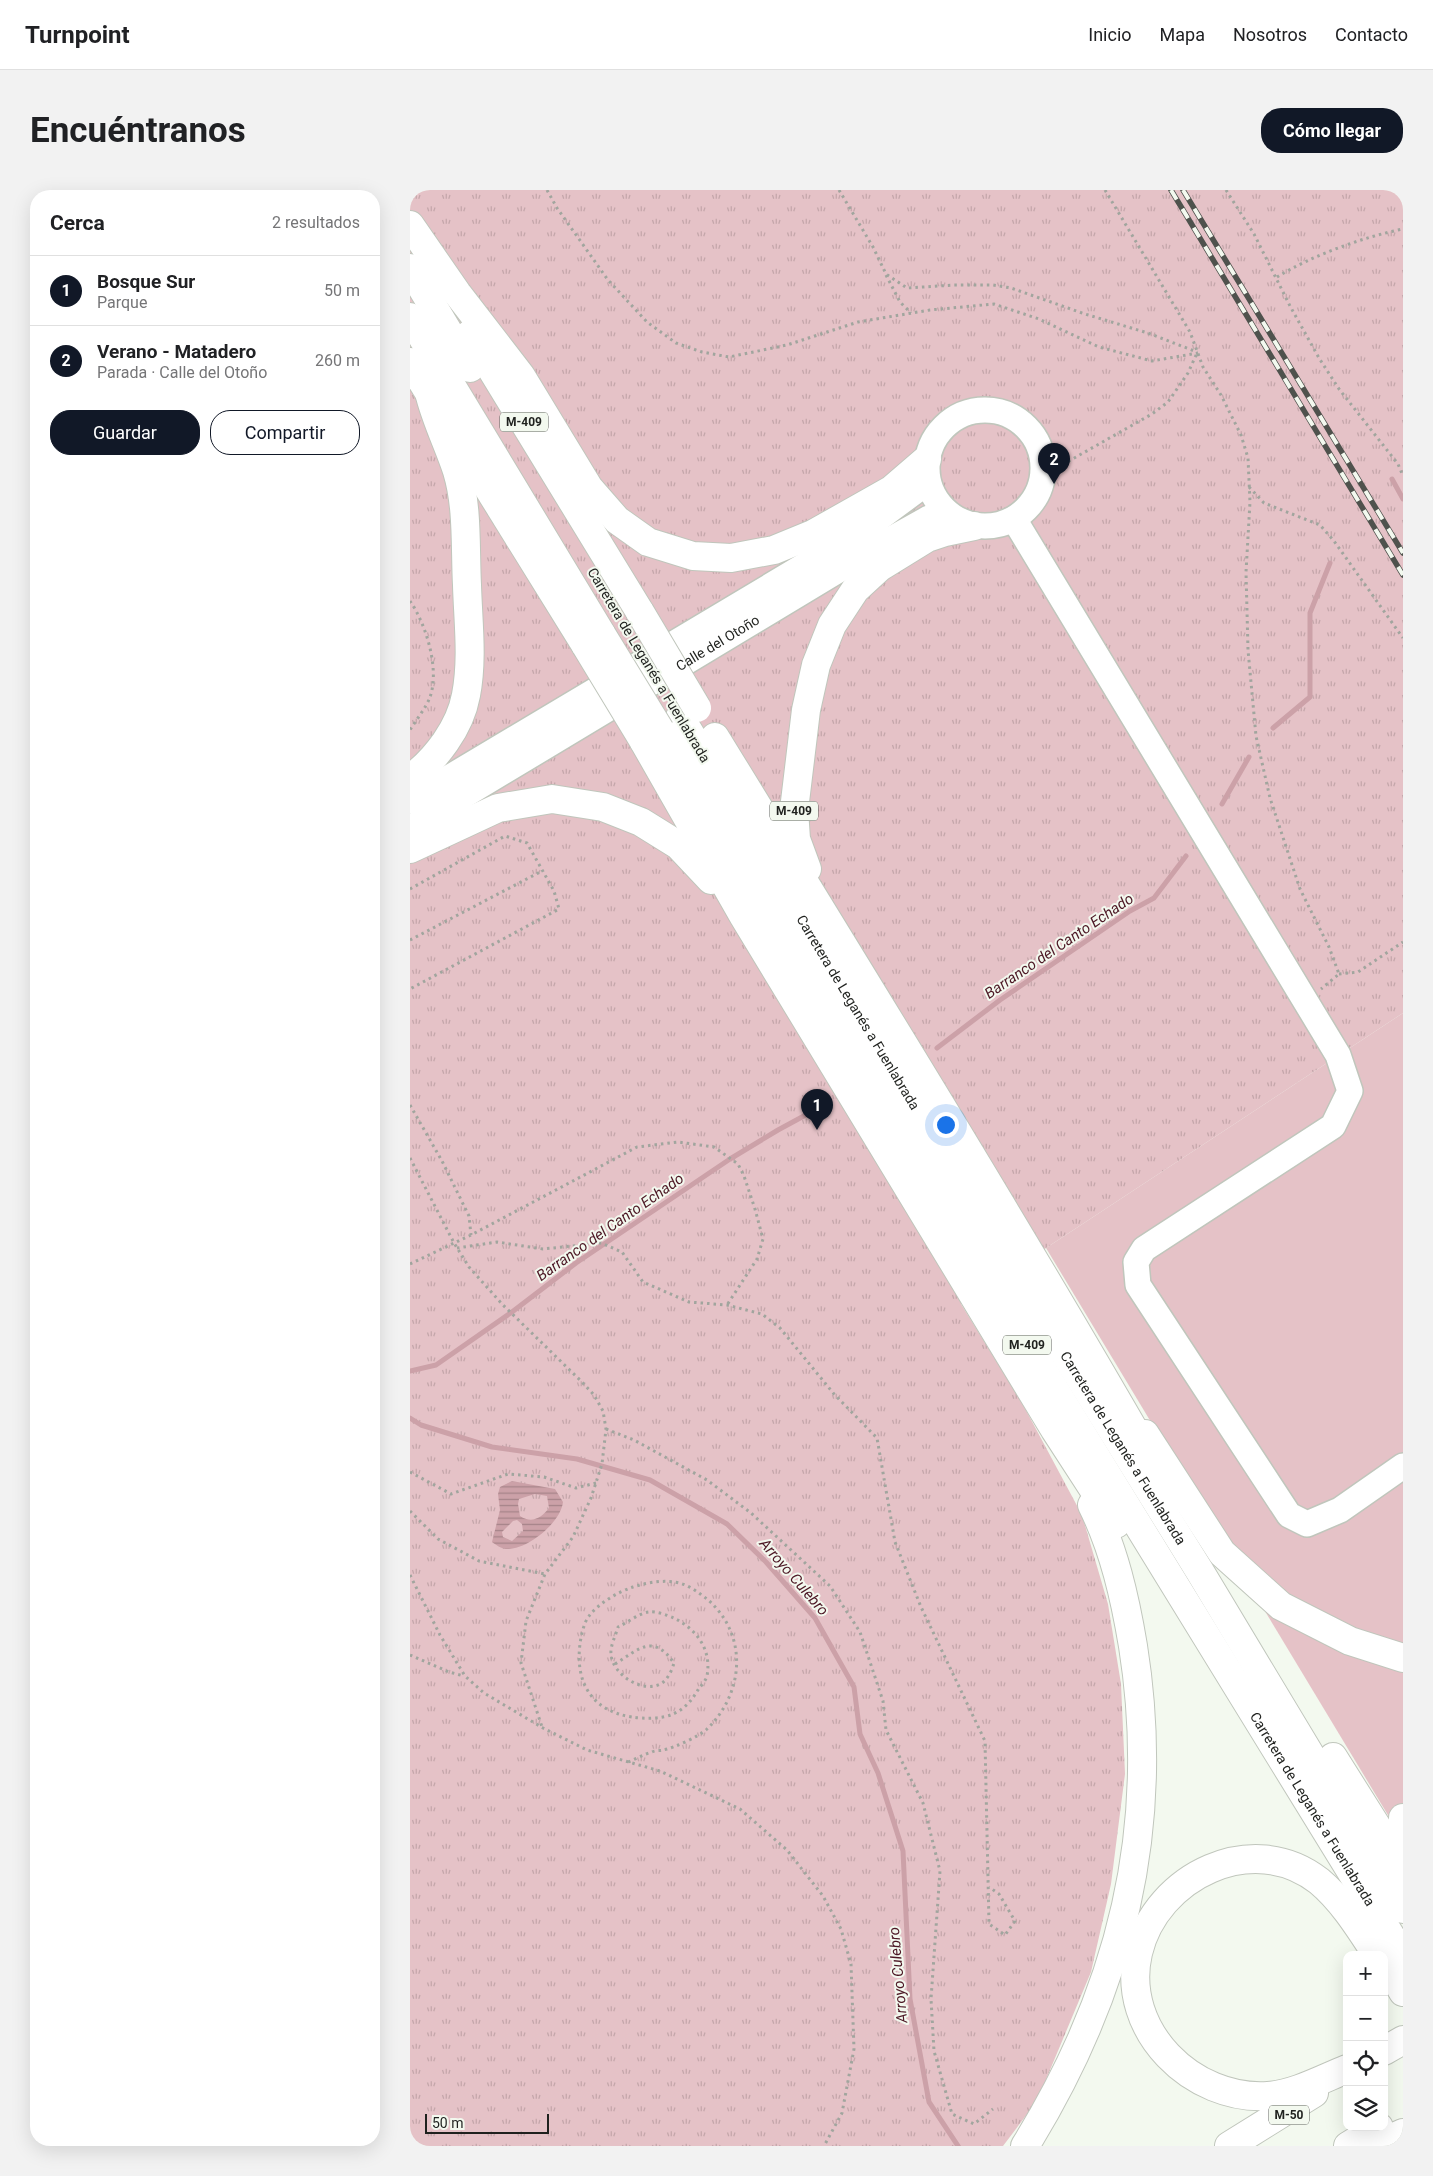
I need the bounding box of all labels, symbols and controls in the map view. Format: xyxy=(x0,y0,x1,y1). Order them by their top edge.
text: Turnpoint xyxy=(25,21,130,49)
text: Inicio xyxy=(1088,24,1132,45)
text: Mapa xyxy=(1160,24,1205,45)
text: Nosotros xyxy=(1233,24,1307,45)
text: Contacto xyxy=(1335,24,1408,45)
button: Cómo llegar xyxy=(1261,108,1403,153)
text: Encuéntranos xyxy=(30,110,246,151)
text: Cerca xyxy=(50,211,105,235)
text: 2 resultados xyxy=(272,213,360,232)
text: Bosque Sur xyxy=(97,270,195,293)
text: 1 xyxy=(61,281,71,300)
text: 50 m xyxy=(324,281,360,300)
text: Parque xyxy=(97,293,147,312)
text: Verano - Matadero xyxy=(97,340,256,363)
text: 2 xyxy=(61,351,71,370)
text: 260 m xyxy=(315,351,360,370)
text: Parada · Calle del Otoño xyxy=(97,363,267,382)
button: Guardar xyxy=(50,410,200,455)
button: Compartir xyxy=(210,410,360,455)
road number: M-409 xyxy=(500,412,548,432)
pin: 2 xyxy=(1038,443,1070,484)
street label: Carretera de Leganés a Fuenlabrada xyxy=(584,565,714,765)
street label: Calle del Otoño xyxy=(673,612,762,674)
road number: M-409 xyxy=(770,802,818,820)
water label: Barranco del Canto Echado xyxy=(981,889,1137,1003)
street label: Carretera de Leganés a Fuenlabrada xyxy=(793,912,923,1113)
pin: 1 xyxy=(801,1089,833,1130)
your location xyxy=(933,1112,959,1138)
water label: Barranco del Canto Echado xyxy=(533,1169,687,1285)
road number: M-409 xyxy=(1003,1336,1051,1354)
street label: Carretera de Leganés a Fuenlabrada xyxy=(1057,1348,1189,1548)
water label: Arroyo Culebro xyxy=(755,1534,832,1619)
street label: Carretera de Leganés a Fuenlabrada xyxy=(1247,1709,1378,1909)
water label: Arroyo Culebro xyxy=(885,1926,911,2025)
map controls xyxy=(1343,1951,1388,2131)
button: + xyxy=(1343,1951,1388,1996)
button: − xyxy=(1343,1996,1388,2041)
button: locate xyxy=(1343,2041,1388,2086)
button: layers xyxy=(1343,2086,1388,2131)
road number: M-50 xyxy=(1269,2106,1309,2124)
scale bar xyxy=(425,2111,549,2134)
text: 50 m xyxy=(432,2115,464,2131)

